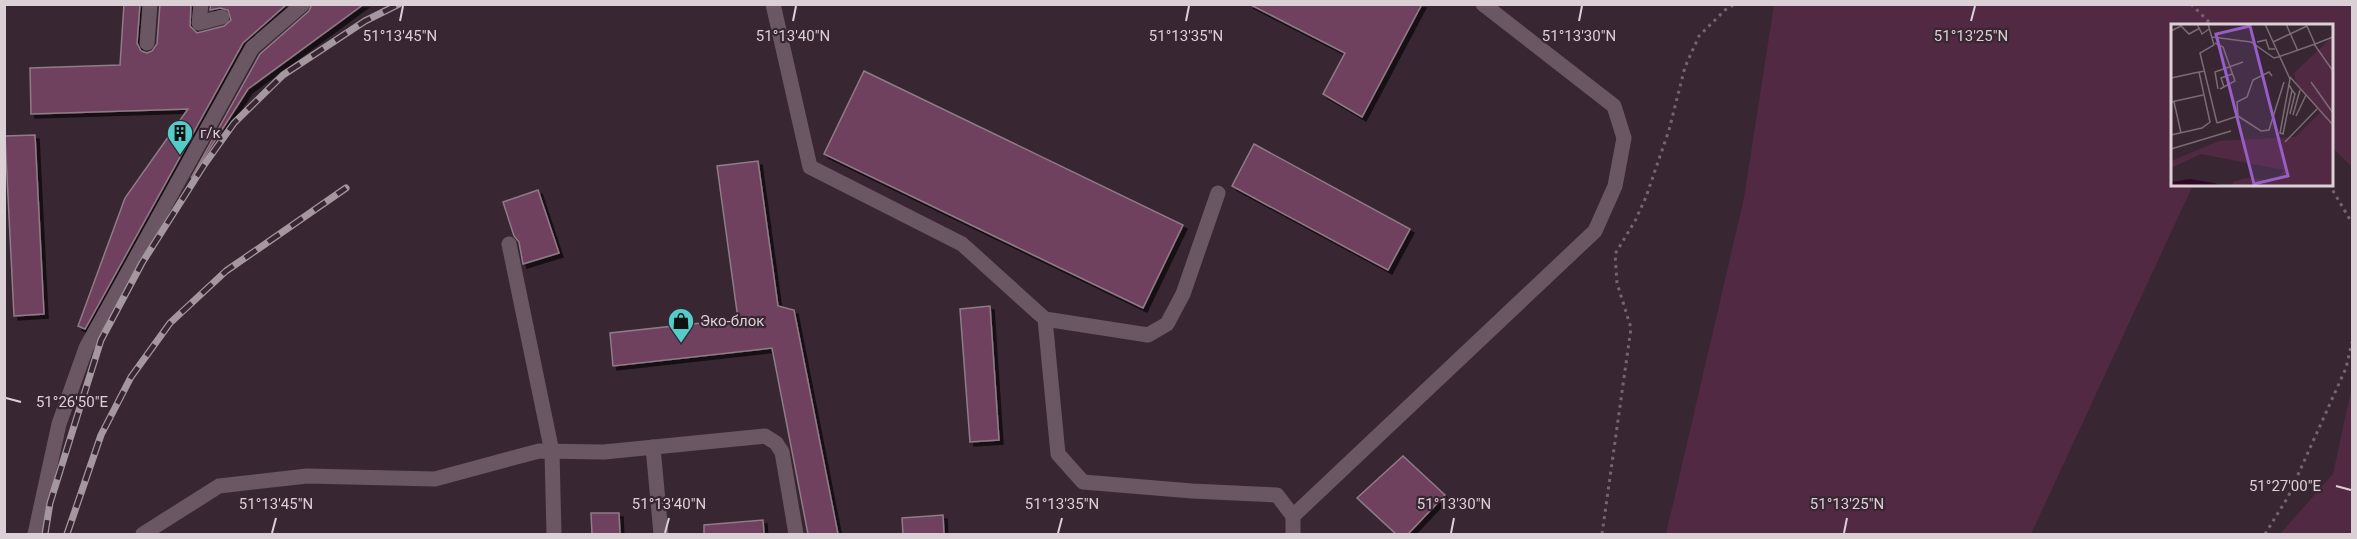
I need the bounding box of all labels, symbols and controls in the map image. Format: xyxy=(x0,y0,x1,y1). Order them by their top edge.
inset map xyxy=(2171,24,2333,186)
text: 51°13'45"N xyxy=(363,27,437,45)
text: 51°13'40"N xyxy=(756,27,830,45)
text: 51°13'35"N xyxy=(1149,27,1223,45)
text: 51°13'30"N xyxy=(1542,27,1616,45)
text: 51°13'25"N xyxy=(1934,27,2008,45)
building icon: г/к xyxy=(165,118,195,156)
place label: г/к xyxy=(200,124,221,142)
shop icon: Эко-блок xyxy=(666,306,696,344)
place label: Эко-блок xyxy=(700,312,764,330)
text: 51°26'50"E xyxy=(36,393,109,411)
text: 51°27'00"E xyxy=(2249,477,2322,495)
text: 51°13'45"N xyxy=(239,495,313,513)
text: 51°13'40"N xyxy=(632,495,706,513)
text: 51°13'35"N xyxy=(1025,495,1099,513)
text: 51°13'30"N xyxy=(1417,495,1491,513)
text: 51°13'25"N xyxy=(1810,495,1884,513)

